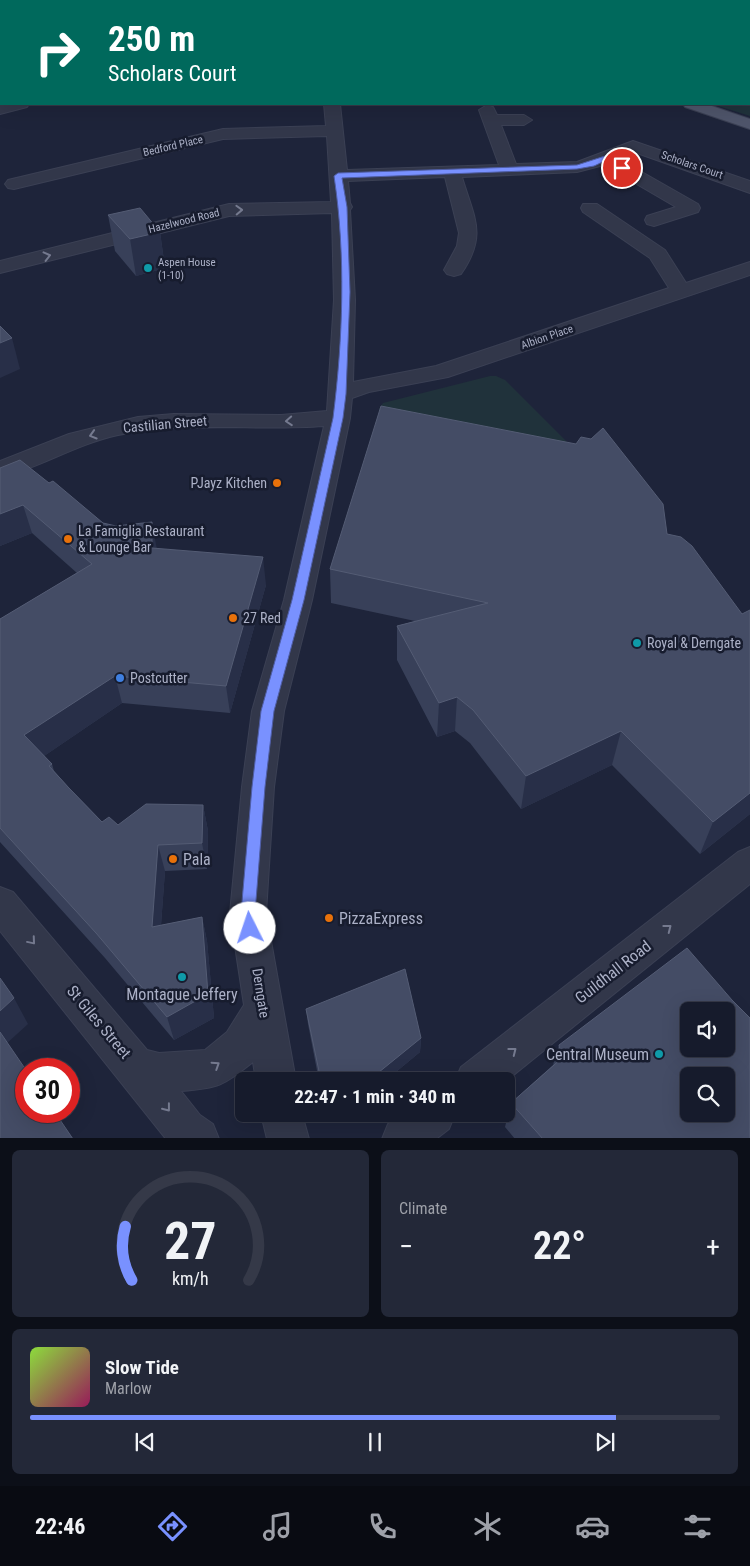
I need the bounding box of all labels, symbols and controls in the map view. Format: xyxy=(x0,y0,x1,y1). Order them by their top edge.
text: 250 m xyxy=(108,19,195,60)
icon: right xyxy=(25,20,90,85)
text: Scholars Court xyxy=(108,61,237,86)
street label: Bedford Place xyxy=(142,133,204,159)
pin xyxy=(601,147,643,189)
street label: Scholars Court xyxy=(660,148,724,182)
icon: arrive xyxy=(608,154,636,182)
one-way arrow xyxy=(235,204,243,215)
street label: Hazelwood Road xyxy=(147,206,221,236)
one-way arrow xyxy=(43,251,51,261)
place label: Aspen House (1-10) xyxy=(158,256,216,282)
marker: Aspen House (1-10) xyxy=(142,262,154,274)
street label: Albion Place xyxy=(519,322,575,352)
street label: Castilian Street xyxy=(122,412,208,436)
one-way arrow xyxy=(285,416,293,427)
one-way arrow xyxy=(90,429,98,439)
place label: PJayz Kitchen xyxy=(190,475,267,491)
marker: PJayz Kitchen xyxy=(271,477,283,489)
place label: La Famiglia Restaurant & Lounge Bar xyxy=(78,523,204,555)
marker: La Famiglia Restaurant & Lounge Bar xyxy=(62,533,74,545)
place label: 27 Red xyxy=(243,610,281,626)
marker: 27 Red xyxy=(227,612,239,624)
place label: Royal & Derngate xyxy=(647,635,741,651)
marker: Royal & Derngate xyxy=(631,637,643,649)
place label: Postcutter xyxy=(130,670,188,686)
marker: Postcutter xyxy=(114,672,126,684)
place label: Pala xyxy=(183,850,211,869)
marker: Pala xyxy=(167,853,179,865)
position arrow xyxy=(223,901,275,953)
place label: PizzaExpress xyxy=(339,909,423,928)
marker: PizzaExpress xyxy=(323,912,335,924)
one-way arrow xyxy=(662,926,671,934)
one-way arrow xyxy=(26,935,34,944)
street label: Guildhall Road xyxy=(571,937,655,1007)
street label: Derngate xyxy=(249,967,273,1019)
marker: Montague Jeffery xyxy=(176,971,188,983)
street label: St Giles Street xyxy=(63,982,135,1063)
place label: Montague Jeffery xyxy=(126,985,238,1004)
map controls xyxy=(680,1002,735,1122)
button: sound xyxy=(680,1002,735,1057)
place label: Central Museum xyxy=(546,1045,649,1064)
one-way arrow xyxy=(507,1048,516,1056)
marker: Central Museum xyxy=(653,1048,665,1060)
speed limit sign: 30 xyxy=(15,1058,80,1123)
one-way arrow xyxy=(211,1061,220,1071)
button: search xyxy=(680,1067,735,1122)
text: 22:47 · 1 min · 340 m xyxy=(294,1085,456,1108)
one-way arrow xyxy=(162,1102,170,1111)
text: Climate xyxy=(399,1199,447,1218)
text: 27 xyxy=(164,1211,217,1272)
text: 22° xyxy=(533,1224,586,1268)
text: − xyxy=(399,1230,413,1263)
text: + xyxy=(706,1230,720,1263)
text: km/h xyxy=(172,1268,209,1289)
text: Slow Tide xyxy=(105,1356,179,1379)
text: Marlow xyxy=(105,1379,152,1398)
icon: previous xyxy=(131,1428,159,1456)
icon: pause xyxy=(361,1428,389,1456)
icon: next xyxy=(591,1428,619,1456)
icon: directions xyxy=(155,1509,190,1544)
icon: music xyxy=(260,1509,295,1544)
icon: phone xyxy=(365,1509,400,1544)
icon: climate xyxy=(470,1509,505,1544)
icon: car xyxy=(575,1509,610,1544)
icon: filters xyxy=(680,1509,715,1544)
text: 22:46 xyxy=(35,1514,85,1539)

